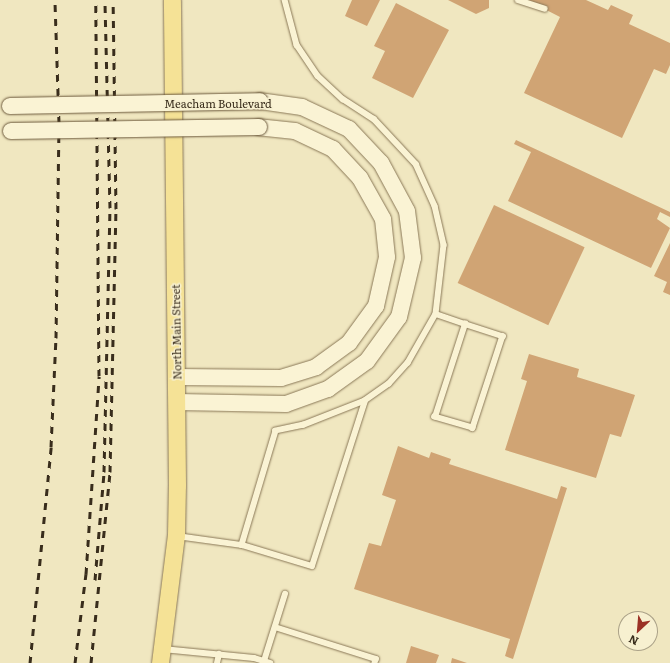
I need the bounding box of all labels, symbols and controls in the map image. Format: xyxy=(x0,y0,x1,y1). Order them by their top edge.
street label: Meacham Boulevard xyxy=(164,96,272,110)
street label: North Main Street xyxy=(169,284,183,380)
north arrow xyxy=(618,611,658,651)
text: N xyxy=(626,632,641,650)

